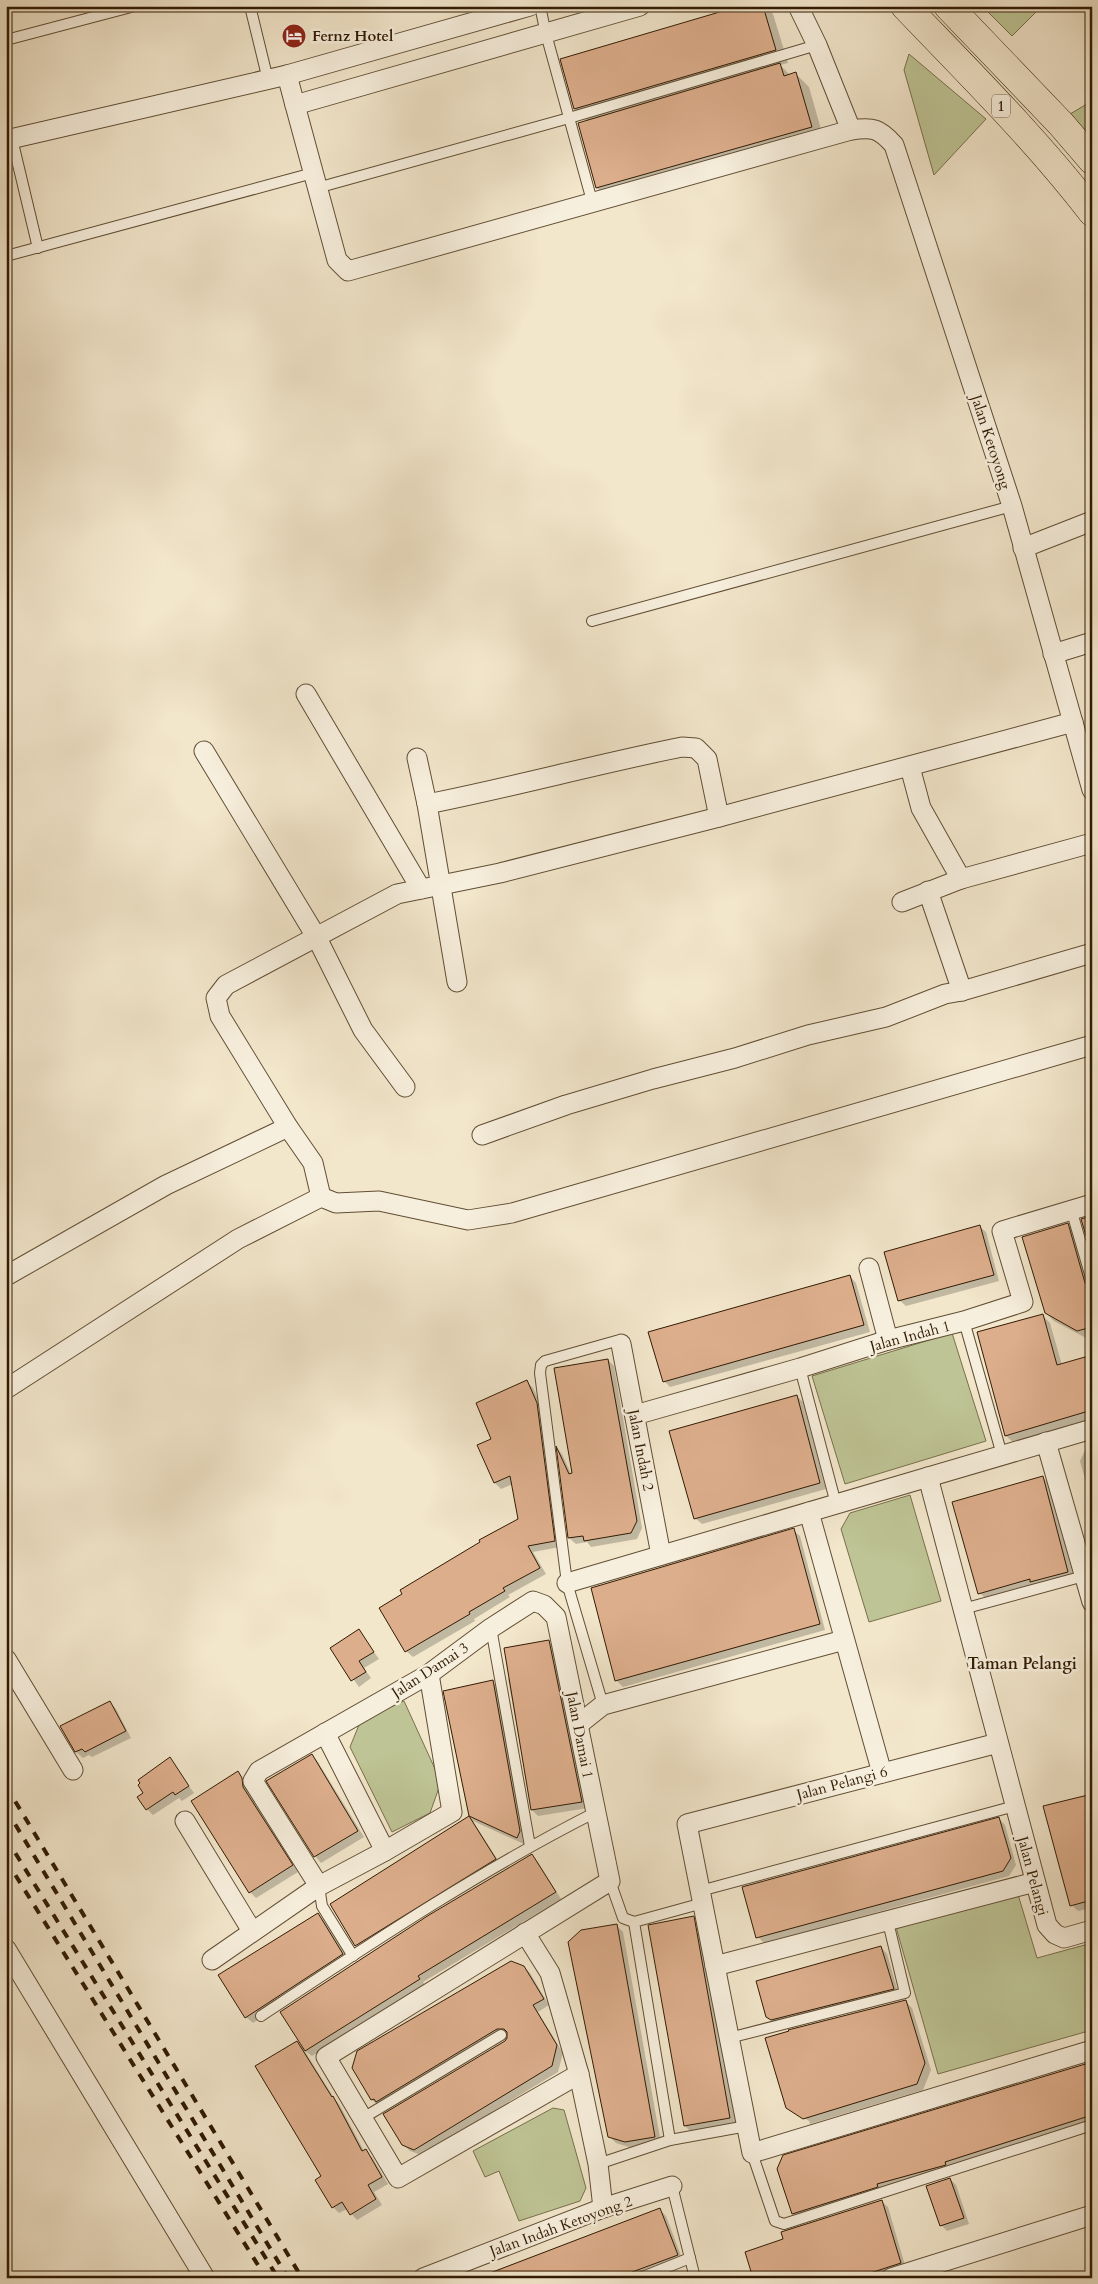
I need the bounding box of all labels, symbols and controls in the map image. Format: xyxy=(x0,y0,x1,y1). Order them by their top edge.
hotel icon: Fernz Hotel xyxy=(281,23,307,49)
place label: Fernz Hotel xyxy=(312,26,394,46)
road number: 1 xyxy=(992,94,1010,118)
street label: Jalan Ketoyong xyxy=(966,390,1016,492)
street label: Jalan Indah 1 xyxy=(866,1316,952,1357)
street label: Jalan Indah 2 xyxy=(623,1406,659,1493)
street label: Jalan Damai 3 xyxy=(386,1638,472,1703)
district label: Taman Pelangi xyxy=(967,1653,1077,1675)
street label: Jalan Damai 1 xyxy=(561,1688,598,1780)
street label: Jalan Pelangi 6 xyxy=(792,1761,890,1805)
street label: Jalan Pelangi xyxy=(1012,1832,1053,1918)
street label: Jalan Indah Ketoyong 2 xyxy=(485,2191,635,2262)

